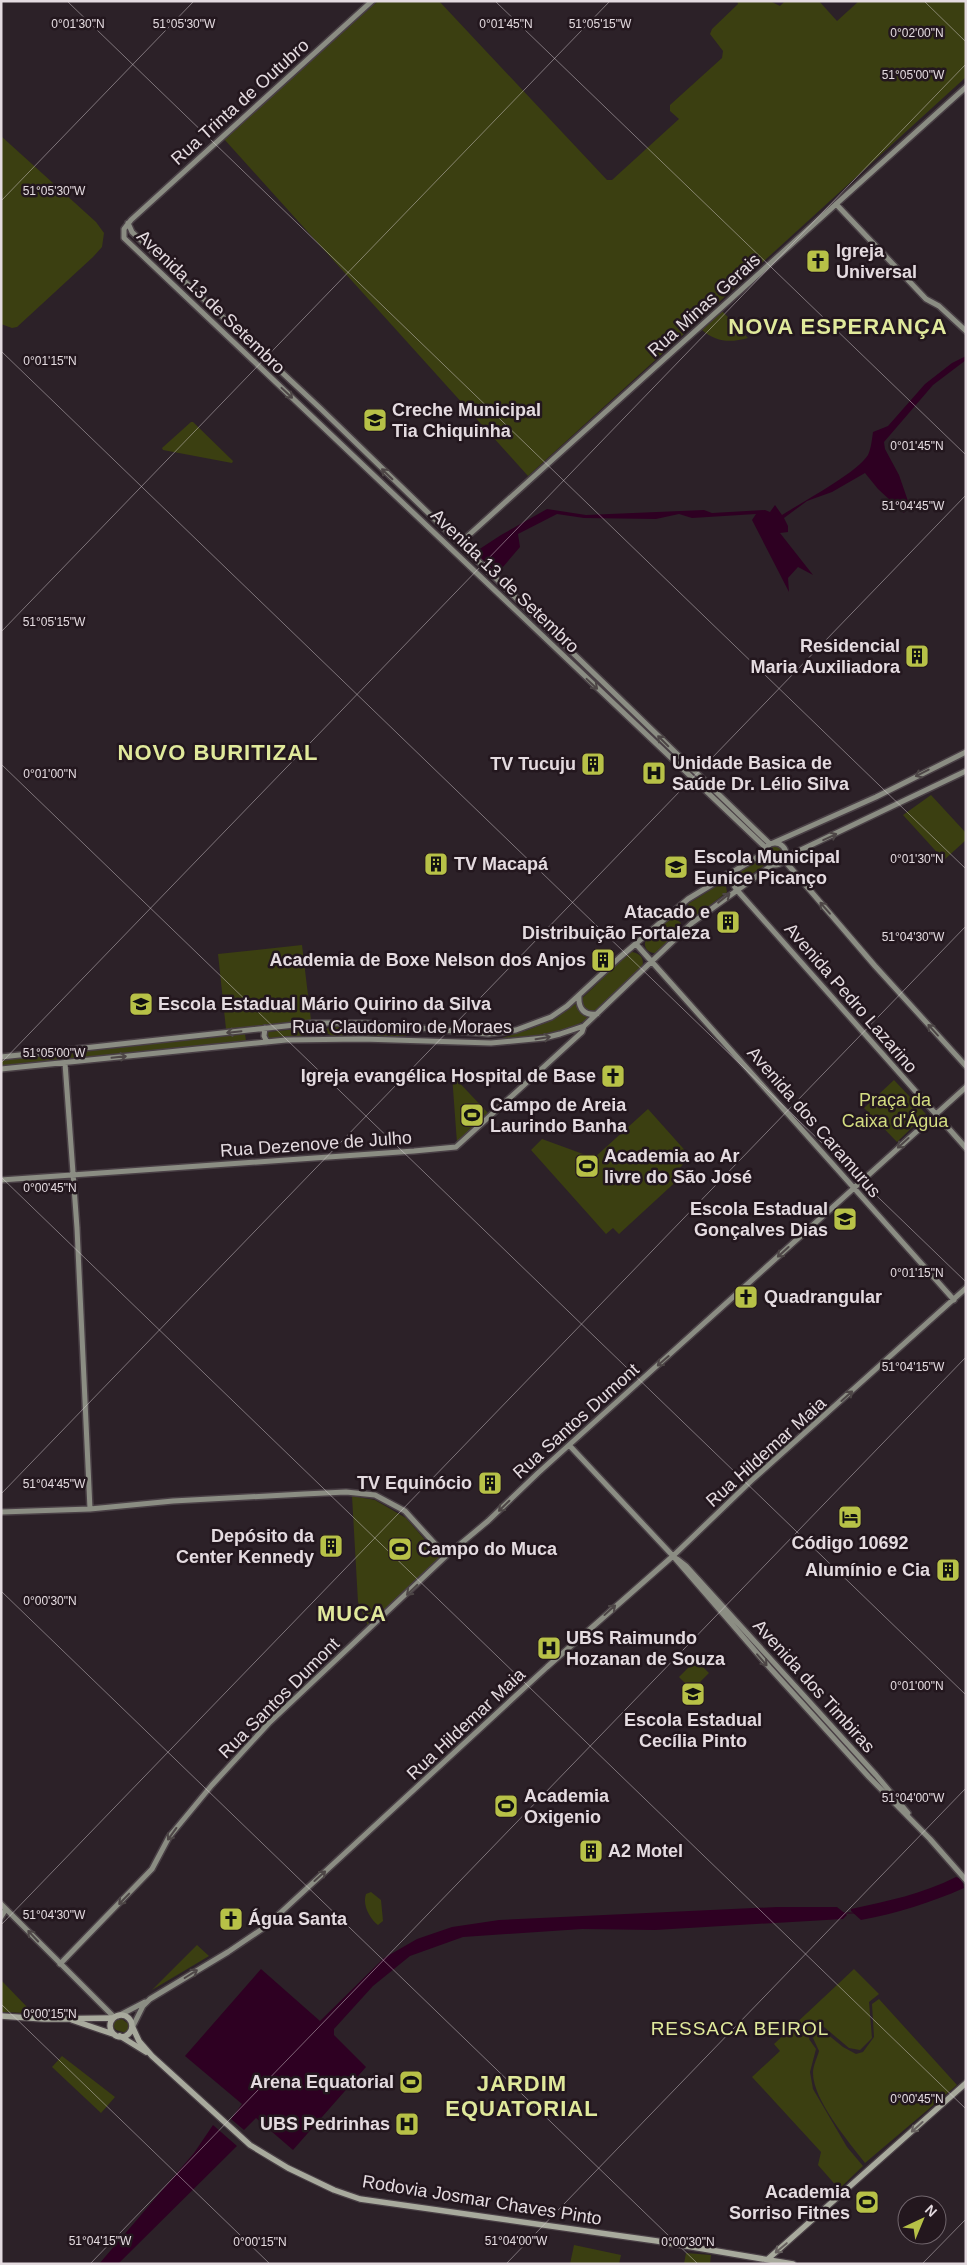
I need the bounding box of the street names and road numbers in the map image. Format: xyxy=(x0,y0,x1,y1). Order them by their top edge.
street label: Rua Trinta de Outubro xyxy=(167,35,313,169)
street label: Avenida 13 de Setembro xyxy=(133,226,289,378)
street label: Rua Minas Gerais xyxy=(644,249,764,361)
street label: Avenida 13 de Setembro xyxy=(427,505,583,657)
street label: Avenida Pedro Lazarino xyxy=(781,919,921,1077)
street label: Rua Claudomiro de Moraes xyxy=(292,1017,512,1037)
street label: Avenida dos Caramurus xyxy=(743,1043,885,1201)
street label: Rua Dezenove de Julho xyxy=(219,1127,413,1161)
street label: Rua Santos Dumont xyxy=(509,1359,643,1483)
street label: Rua Hildemar Maia xyxy=(702,1392,831,1511)
street label: Avenida dos Timbiras xyxy=(749,1615,879,1757)
street label: Rua Santos Dumont xyxy=(215,1634,343,1762)
street label: Rua Hildemar Maia xyxy=(403,1663,530,1784)
street label: Rodovia Josmar Chaves Pinto xyxy=(361,2171,603,2229)

